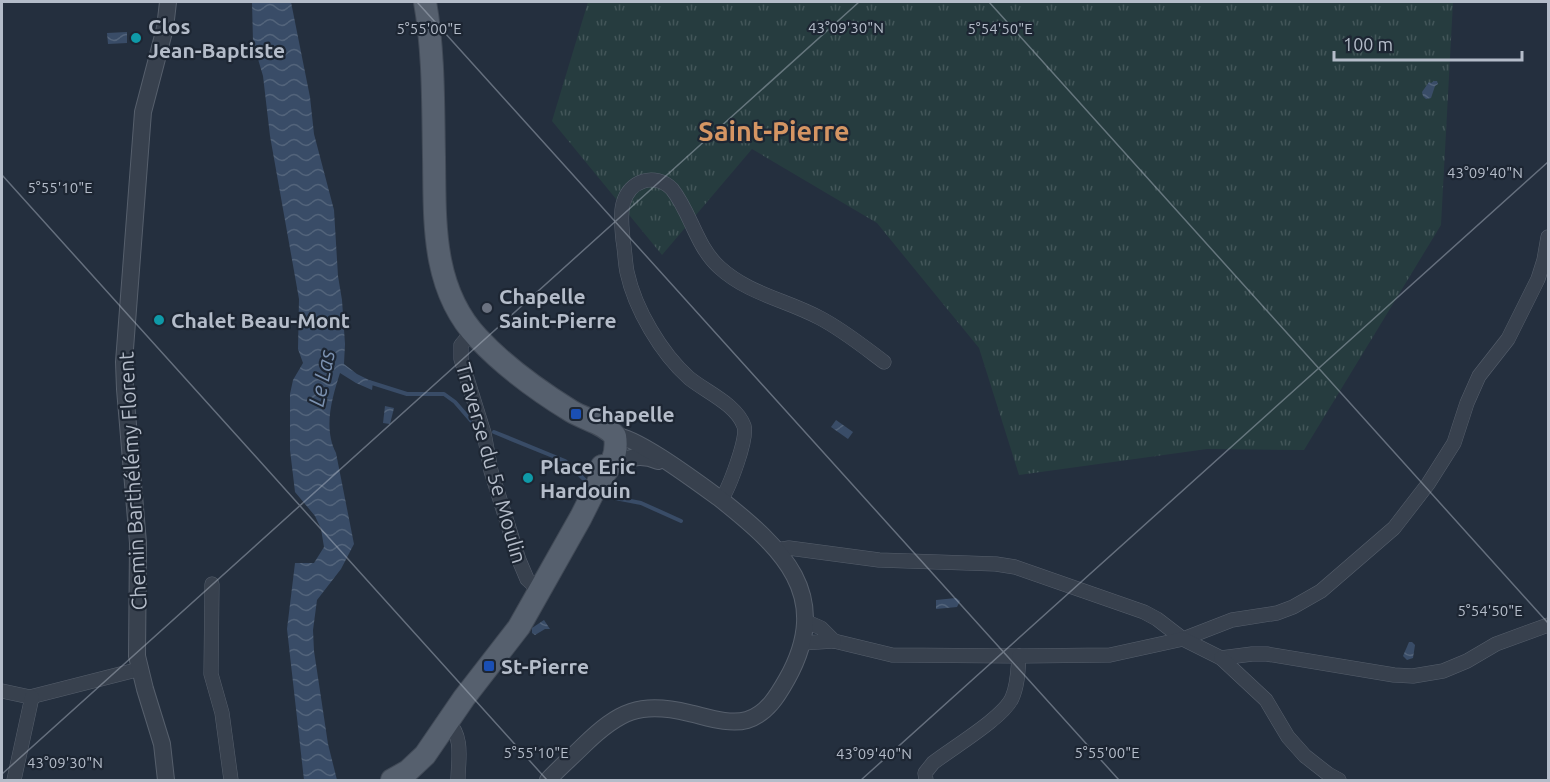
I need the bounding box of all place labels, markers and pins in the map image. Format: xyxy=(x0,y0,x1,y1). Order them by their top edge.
place label: Clos Jean-Baptiste xyxy=(148,14,285,62)
marker: Clos Jean-Baptiste xyxy=(129,31,143,45)
place label: Chapelle Saint-Pierre xyxy=(499,284,617,332)
marker: Chapelle Saint-Pierre xyxy=(480,301,494,315)
place label: Chalet Beau-Mont xyxy=(171,308,350,332)
marker: Chalet Beau-Mont xyxy=(152,313,166,327)
place label: Chapelle xyxy=(588,402,675,426)
marker: Chapelle xyxy=(569,407,583,421)
place label: Place Eric Hardouin xyxy=(540,454,636,502)
marker: Place Eric Hardouin xyxy=(521,471,535,485)
place label: St-Pierre xyxy=(501,654,589,678)
marker: St-Pierre xyxy=(482,659,496,673)

